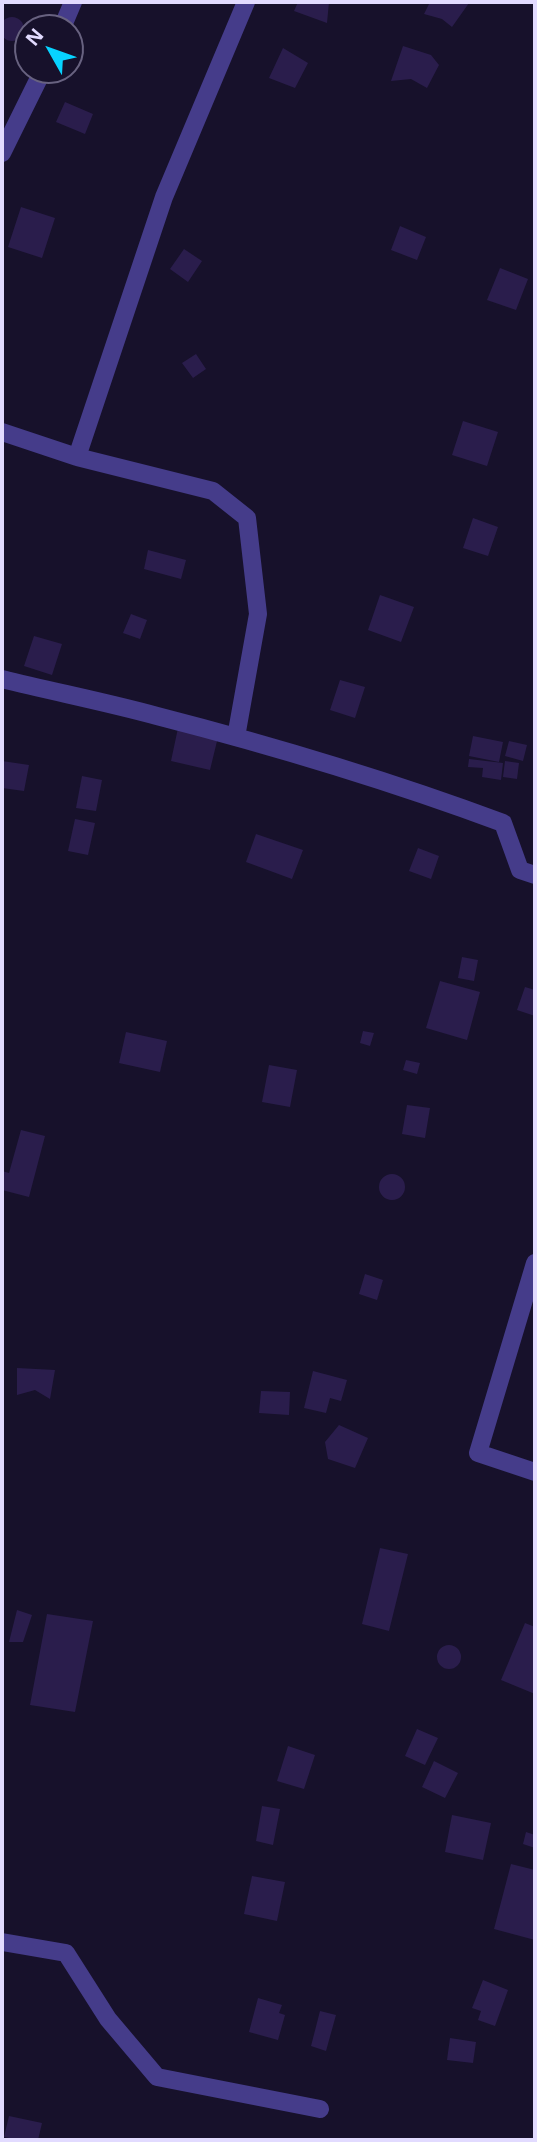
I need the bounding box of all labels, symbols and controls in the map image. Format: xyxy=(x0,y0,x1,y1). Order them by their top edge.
north arrow xyxy=(14,14,84,84)
text: N xyxy=(20,23,49,51)

